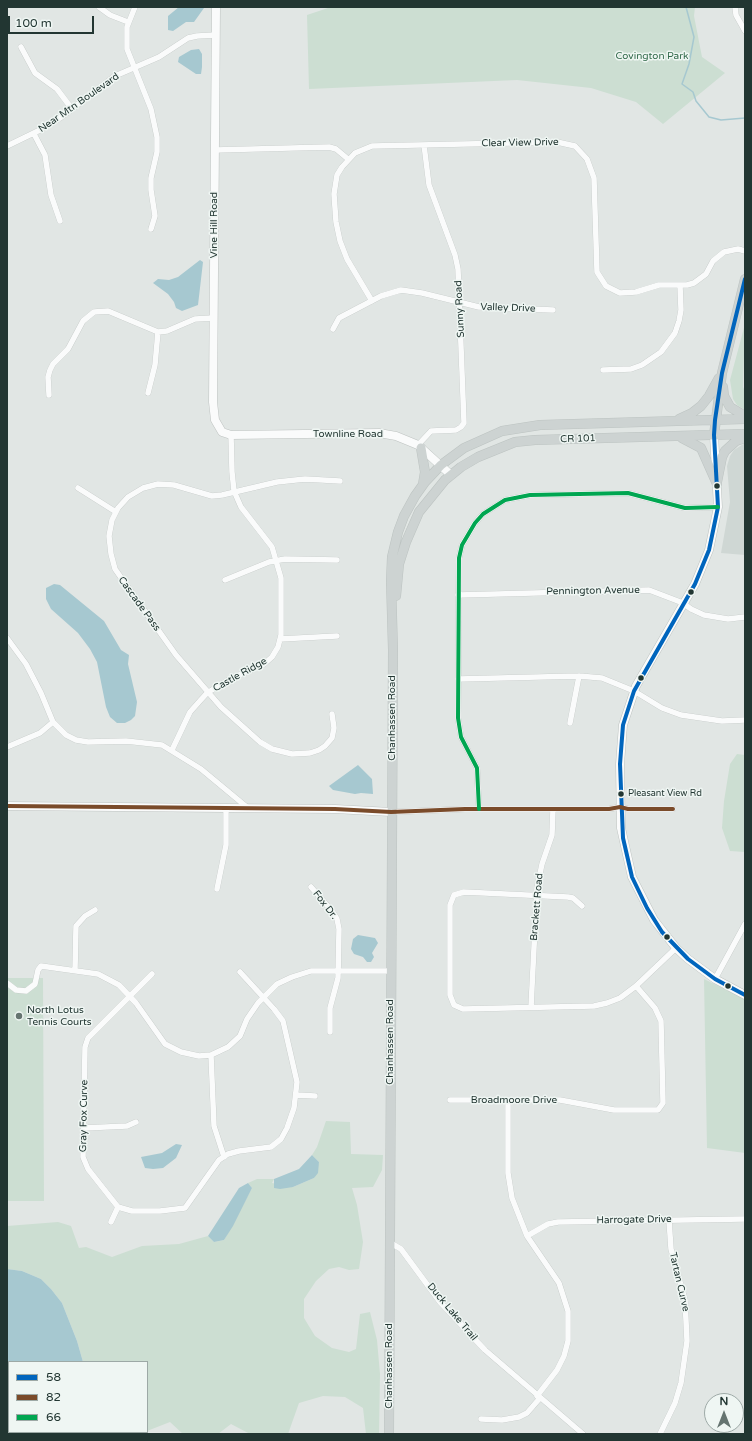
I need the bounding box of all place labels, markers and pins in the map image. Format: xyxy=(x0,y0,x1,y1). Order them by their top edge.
unlabelled marker xyxy=(712,481,722,491)
unlabelled marker xyxy=(686,587,696,597)
unlabelled marker xyxy=(636,673,646,683)
marker: Pleasant View Rd xyxy=(616,789,626,799)
place label: Pleasant View Rd xyxy=(628,789,702,799)
unlabelled marker xyxy=(662,932,672,942)
unlabelled marker xyxy=(723,981,733,991)
place label: North Lotus Tennis Courts xyxy=(27,1004,92,1028)
marker: North Lotus Tennis Courts xyxy=(14,1011,24,1021)

